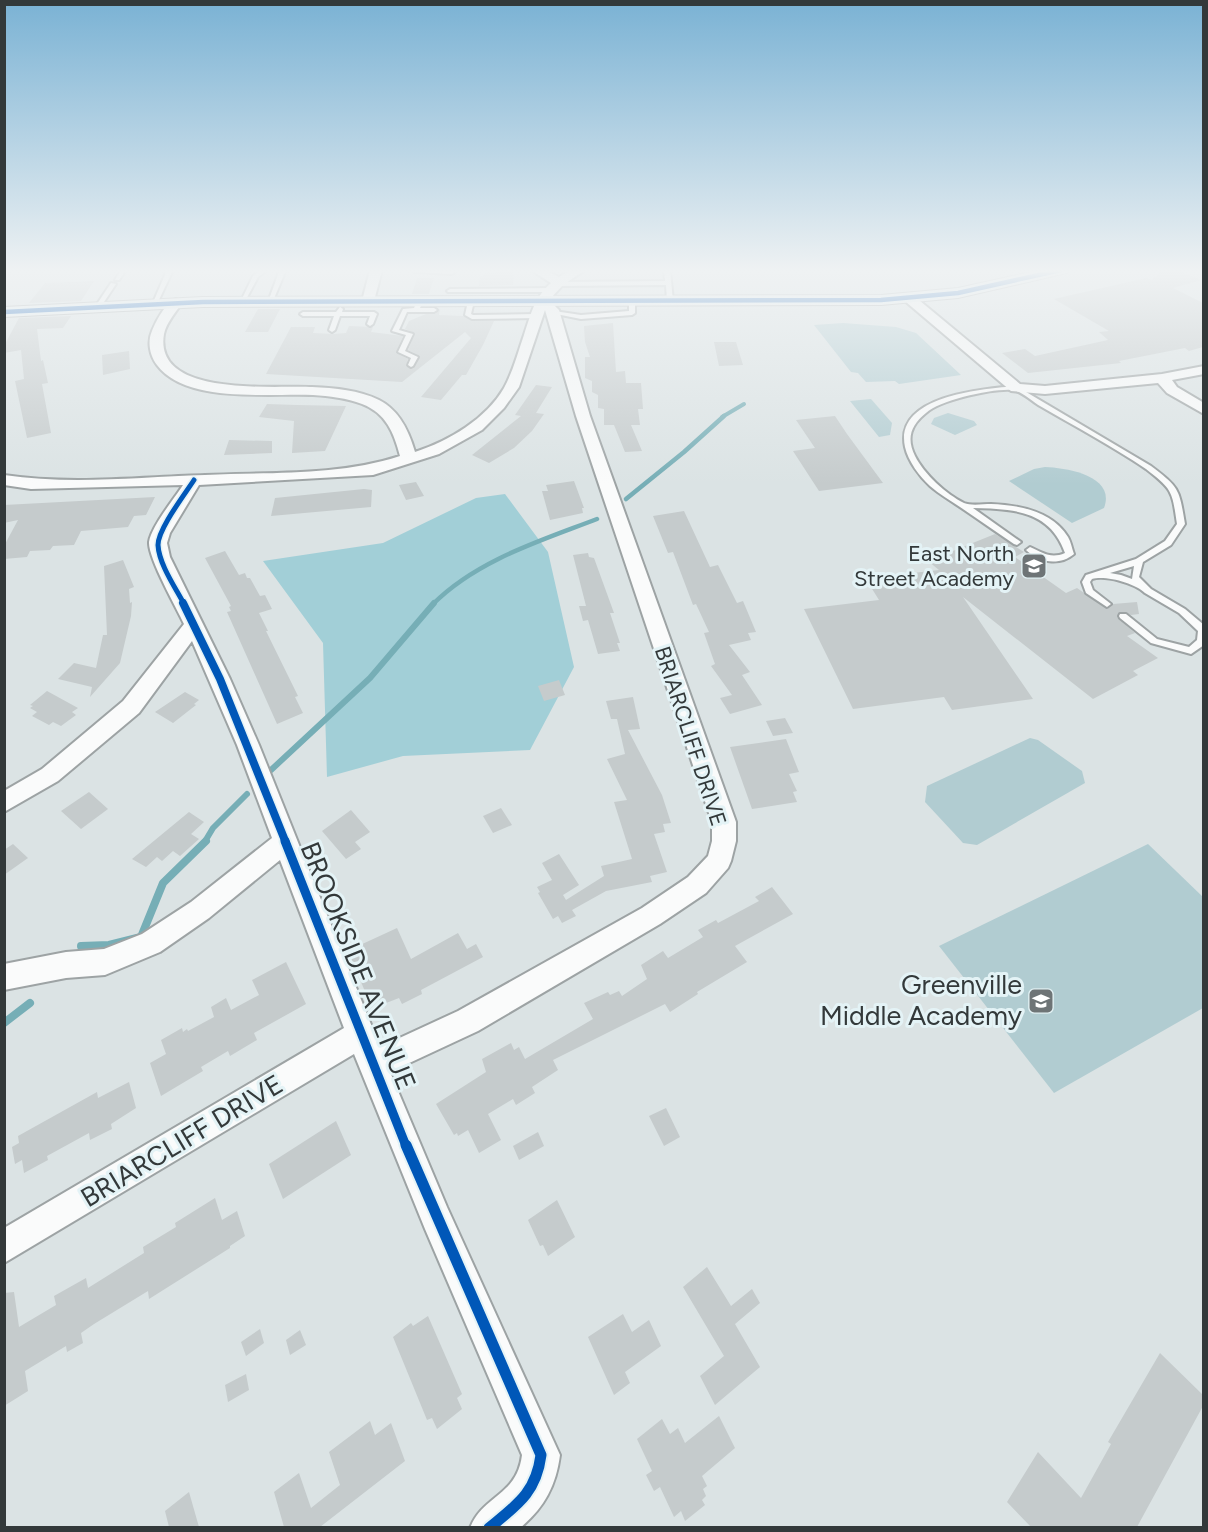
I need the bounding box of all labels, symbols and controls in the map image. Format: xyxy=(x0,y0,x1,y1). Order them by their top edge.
place label: East North Street Academy xyxy=(854,540,1014,592)
school or university icon: East North Street Academy xyxy=(1019,551,1049,581)
street label: BRIARCLIFF DRIVE xyxy=(649,643,732,830)
street label: BROOKSIDE AVENUE xyxy=(294,837,423,1095)
place label: Greenville Middle Academy xyxy=(820,968,1022,1032)
school or university icon: Greenville Middle Academy xyxy=(1026,986,1056,1016)
street label: BRIARCLIFF DRIVE xyxy=(75,1067,289,1214)

